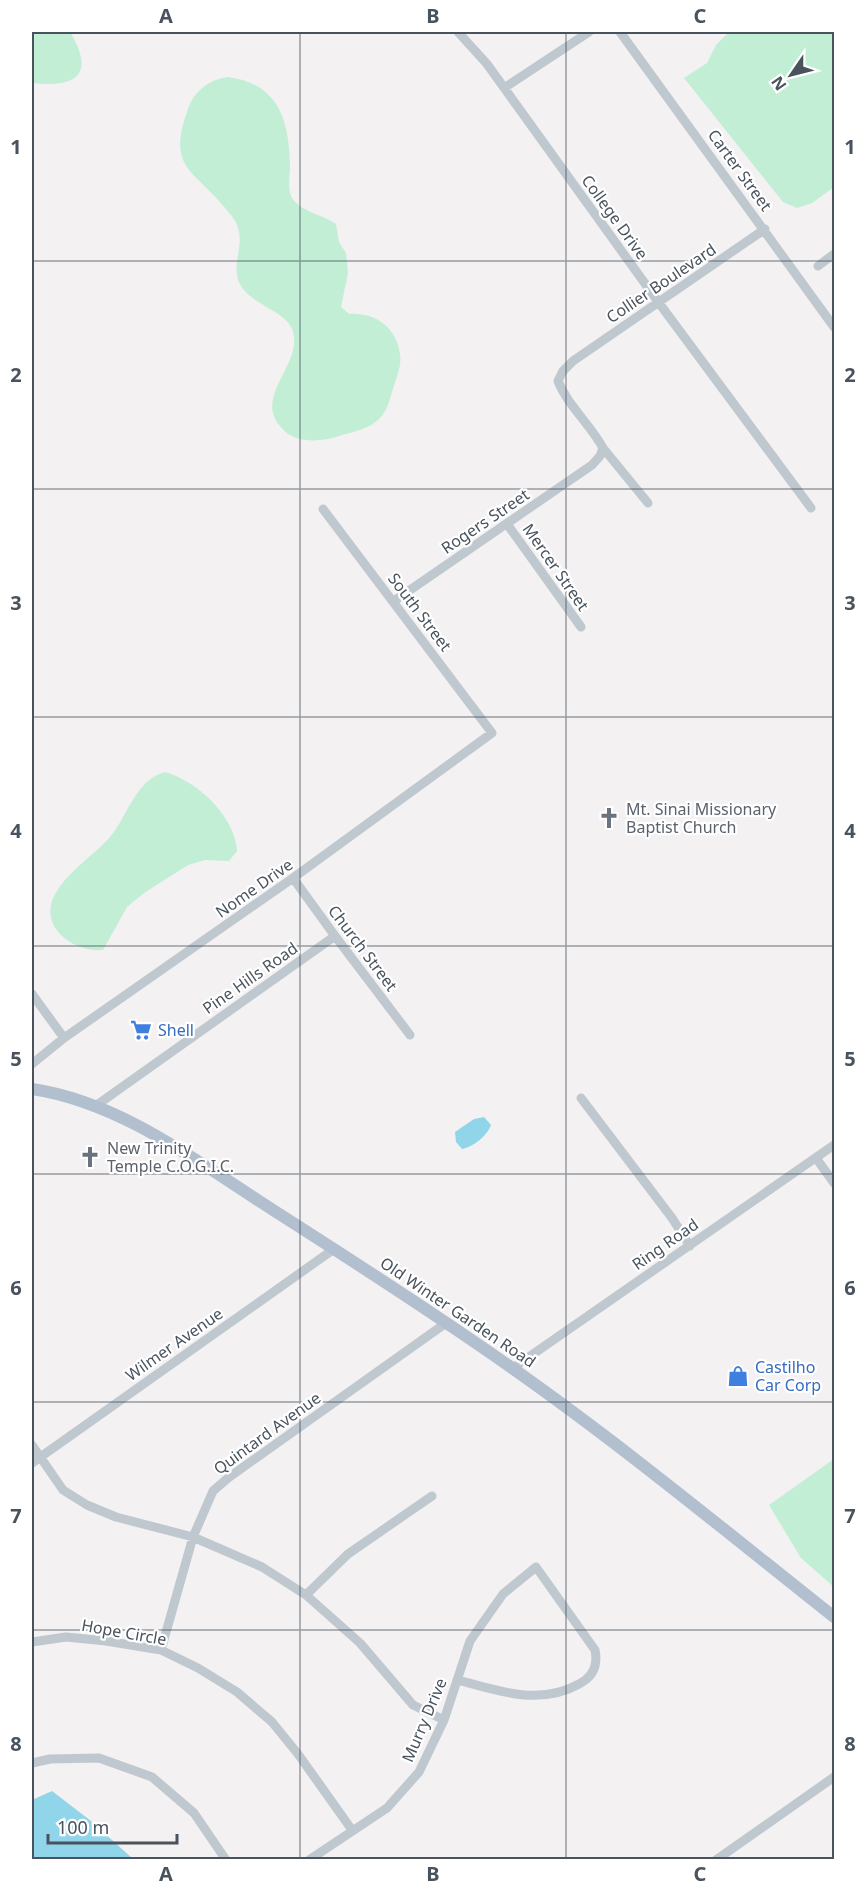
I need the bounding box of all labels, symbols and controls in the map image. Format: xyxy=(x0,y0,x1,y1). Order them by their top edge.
text: A xyxy=(159,2,173,29)
text: B xyxy=(426,2,440,29)
text: C xyxy=(694,2,707,29)
north arrow xyxy=(761,45,821,105)
text: N xyxy=(766,72,791,95)
street label: Carter Street xyxy=(703,125,777,215)
text: 1 xyxy=(10,133,22,160)
text: 1 xyxy=(844,133,856,160)
street label: College Drive xyxy=(577,170,653,264)
street label: Collier Boulevard xyxy=(602,238,720,328)
text: 2 xyxy=(10,361,22,388)
text: 2 xyxy=(844,361,856,388)
street label: Rogers Street xyxy=(437,483,533,559)
street label: Mercer Street xyxy=(518,519,594,615)
street label: South Street xyxy=(383,568,457,656)
text: 3 xyxy=(10,589,22,616)
text: 3 xyxy=(844,589,856,616)
place label: Mt. Sinai Missionary Baptist Church xyxy=(626,798,777,838)
church icon: Mt. Sinai Missionary Baptist Church xyxy=(597,806,621,830)
text: 4 xyxy=(10,817,22,844)
text: 4 xyxy=(844,817,856,844)
street label: Nome Drive xyxy=(211,853,297,923)
street label: Church Street xyxy=(323,900,403,996)
street label: Pine Hills Road xyxy=(198,937,302,1019)
supermarket icon: Shell xyxy=(129,1018,153,1042)
place label: Shell xyxy=(158,1019,194,1041)
text: 5 xyxy=(10,1045,22,1072)
text: 5 xyxy=(844,1045,856,1072)
place label: New Trinity Temple C.O.G.I.C. xyxy=(107,1137,234,1177)
church icon: New Trinity Temple C.O.G.I.C. xyxy=(78,1145,102,1169)
street label: Ring Road xyxy=(627,1213,703,1275)
street label: Old Winter Garden Road xyxy=(376,1252,540,1372)
text: 6 xyxy=(10,1274,22,1301)
text: 6 xyxy=(844,1274,856,1301)
street label: Wilmer Avenue xyxy=(121,1302,227,1386)
place label: Castilho Car Corp xyxy=(755,1356,821,1396)
shop icon: Castilho Car Corp xyxy=(726,1364,750,1388)
street label: Quintard Avenue xyxy=(209,1387,325,1479)
text: 7 xyxy=(10,1502,22,1529)
text: 7 xyxy=(844,1502,856,1529)
street label: Hope Circle xyxy=(80,1614,168,1650)
street label: Murry Drive xyxy=(396,1675,452,1765)
text: 8 xyxy=(10,1730,22,1757)
text: 8 xyxy=(844,1730,856,1757)
scale bar xyxy=(48,1807,177,1845)
text: 100 m xyxy=(57,1815,109,1839)
text: A xyxy=(159,1860,173,1887)
text: B xyxy=(426,1860,440,1887)
text: C xyxy=(694,1860,707,1887)

